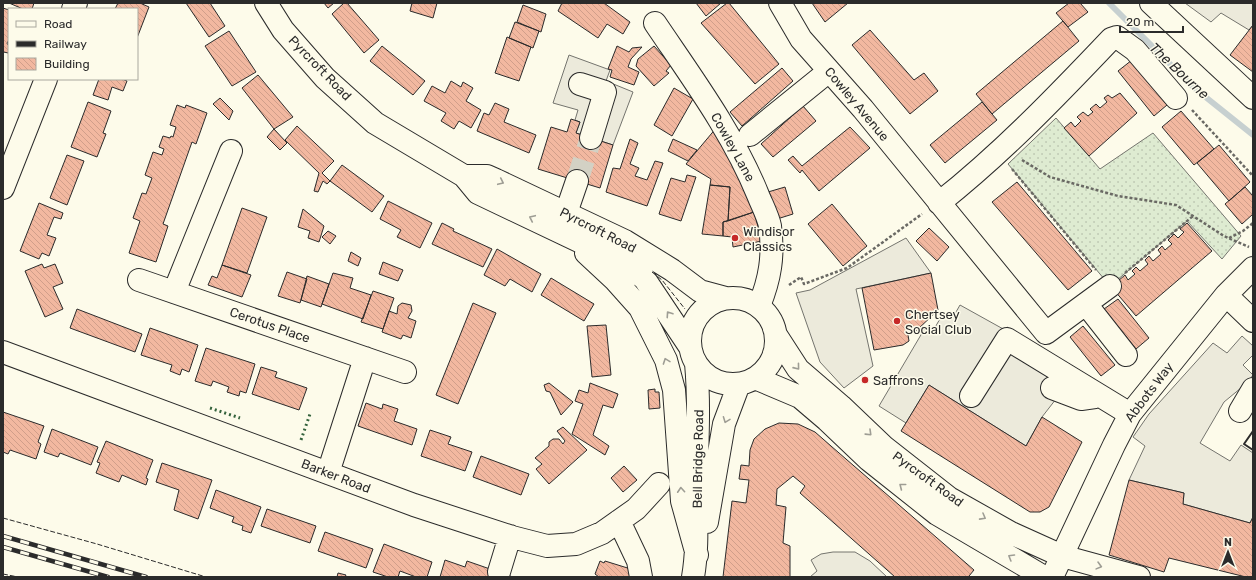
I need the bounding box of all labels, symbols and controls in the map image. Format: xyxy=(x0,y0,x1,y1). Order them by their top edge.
legend xyxy=(8,8,138,80)
scale bar xyxy=(1120,8,1183,34)
text: 20 m xyxy=(1126,15,1154,29)
text: Road xyxy=(44,17,72,31)
street label: Pyrcroft Road xyxy=(285,33,355,103)
text: Railway xyxy=(44,37,87,51)
water label: The Bourne xyxy=(1146,39,1212,103)
text: Building xyxy=(44,57,90,71)
street label: Cowley Avenue xyxy=(822,64,892,144)
street label: Cowley Lane xyxy=(708,110,758,184)
one-way arrow xyxy=(497,177,505,185)
street label: Pyrcroft Road xyxy=(557,204,639,256)
one-way arrow xyxy=(528,215,536,223)
place label: Windisor Classics xyxy=(743,224,794,254)
marker: Windisor Classics xyxy=(730,233,740,243)
street label: Cerotus Place xyxy=(228,304,312,346)
place label: Chertsey Social Club xyxy=(905,307,972,337)
one-way arrow xyxy=(667,312,674,319)
marker: Chertsey Social Club xyxy=(892,316,902,326)
one-way arrow xyxy=(662,358,671,365)
street label: Abbots Way xyxy=(1122,359,1176,425)
one-way arrow xyxy=(793,363,800,370)
place label: Saffrons xyxy=(873,373,924,388)
marker: Saffrons xyxy=(860,375,870,385)
street label: Bell Bridge Road xyxy=(690,409,707,509)
one-way arrow xyxy=(722,417,730,424)
one-way arrow xyxy=(864,428,872,436)
street label: Pyrcroft Road xyxy=(890,448,966,510)
street label: Barker Road xyxy=(299,456,373,496)
one-way arrow xyxy=(900,484,907,491)
one-way arrow xyxy=(677,487,686,493)
one-way arrow xyxy=(979,513,986,520)
north arrow xyxy=(1208,532,1248,572)
text: N xyxy=(1224,536,1232,549)
one-way arrow xyxy=(1008,555,1015,562)
one-way arrow xyxy=(1096,562,1103,570)

